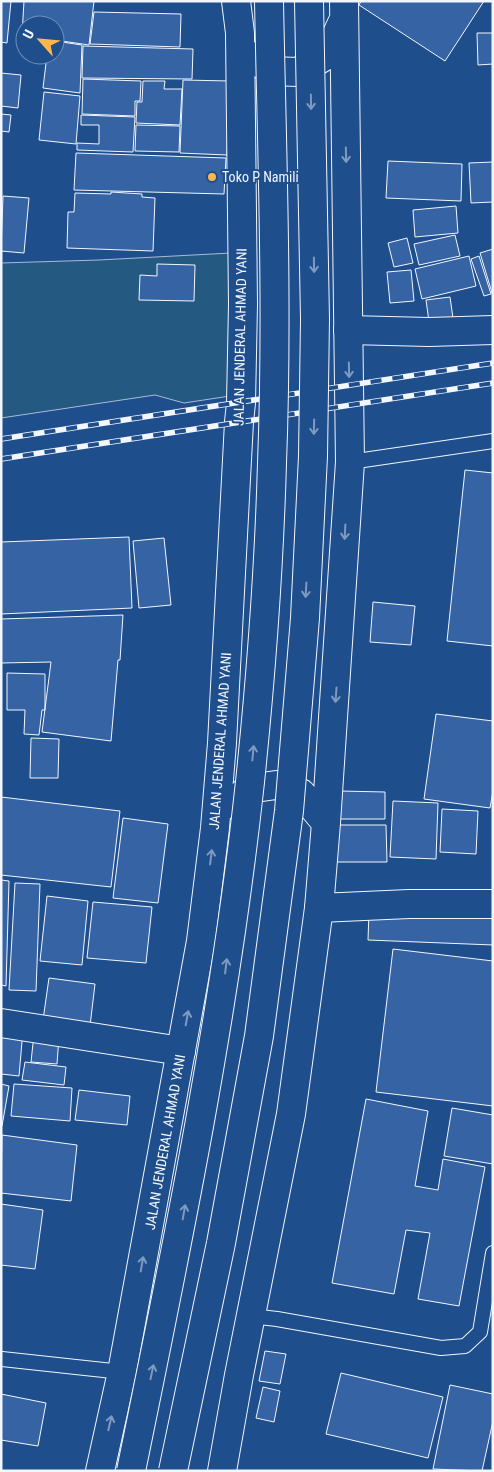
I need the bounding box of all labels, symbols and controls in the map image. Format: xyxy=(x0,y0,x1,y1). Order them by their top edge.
north arrow xyxy=(15,15,65,65)
text: U xyxy=(19,27,37,41)
one-way arrow xyxy=(306,94,315,110)
one-way arrow xyxy=(341,146,351,163)
place label: Toko P Namili xyxy=(222,169,299,185)
marker: Toko P Namili xyxy=(206,171,218,183)
street label: JALAN JENDERAL AHMAD YANI xyxy=(230,248,250,426)
one-way arrow xyxy=(309,257,318,273)
one-way arrow xyxy=(344,362,354,378)
one-way arrow xyxy=(309,419,318,435)
one-way arrow xyxy=(341,524,350,540)
one-way arrow xyxy=(302,581,311,597)
street label: JALAN JENDERAL AHMAD YANI xyxy=(206,652,234,830)
one-way arrow xyxy=(331,686,340,702)
one-way arrow xyxy=(248,745,257,761)
one-way arrow xyxy=(206,850,216,866)
one-way arrow xyxy=(221,958,231,974)
one-way arrow xyxy=(183,1010,193,1026)
street label: JALAN JENDERAL AHMAD YANI xyxy=(142,1053,188,1231)
one-way arrow xyxy=(179,1205,189,1221)
one-way arrow xyxy=(138,1256,147,1272)
one-way arrow xyxy=(148,1364,157,1380)
one-way arrow xyxy=(106,1416,115,1432)

